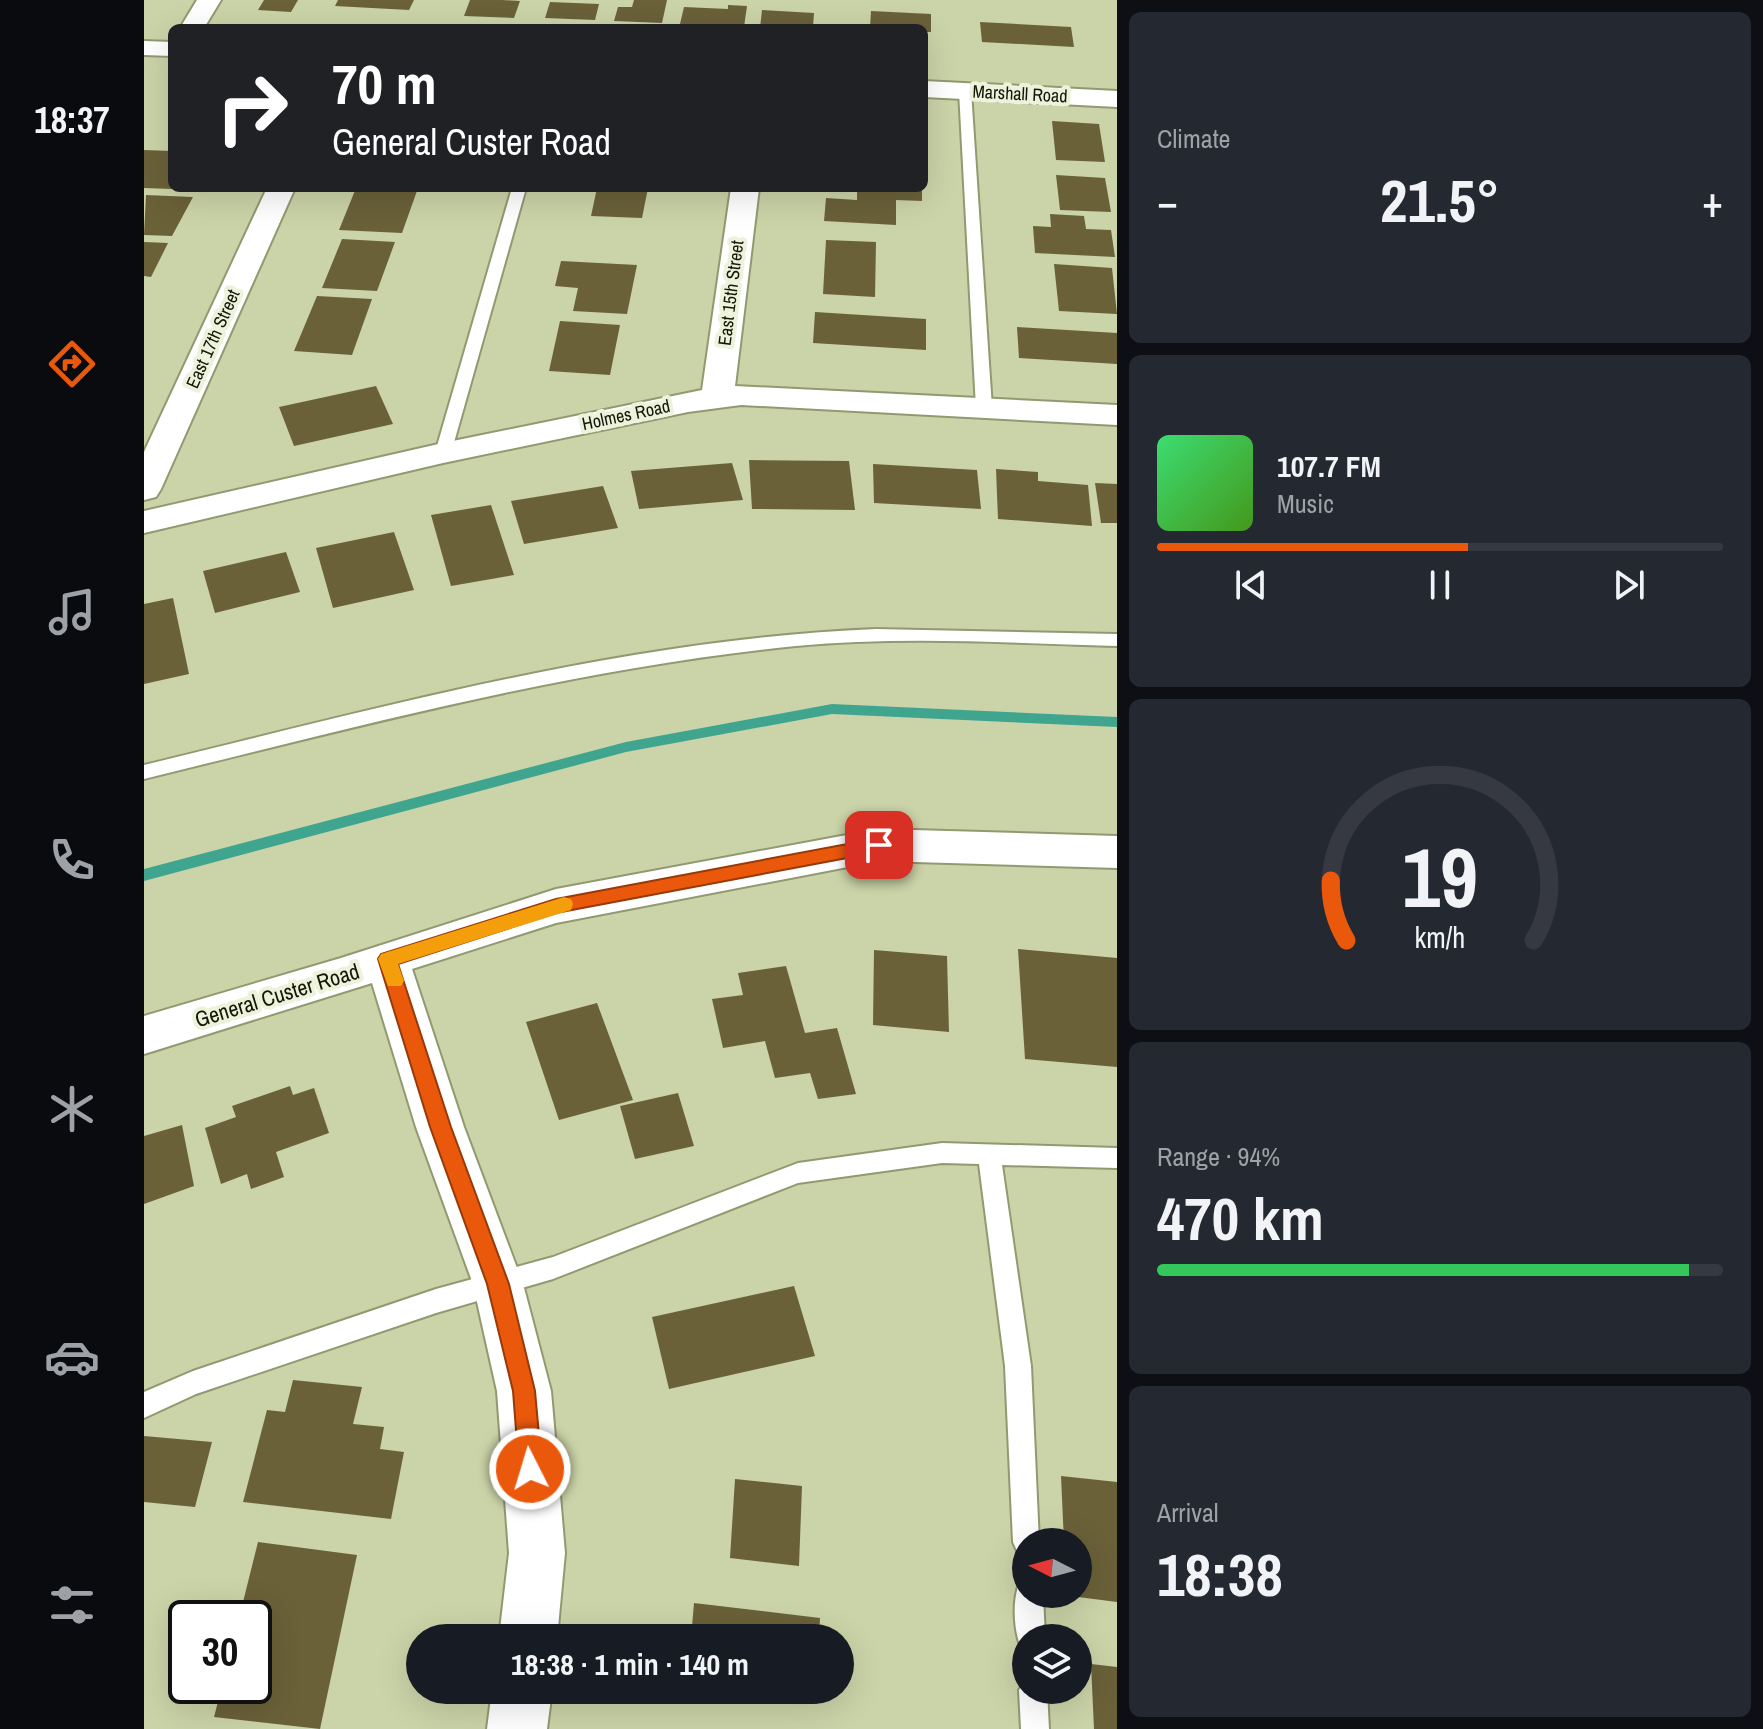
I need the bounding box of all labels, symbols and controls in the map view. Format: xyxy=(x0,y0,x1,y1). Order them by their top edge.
text: 70 m xyxy=(332,46,437,121)
icon: right xyxy=(200,56,304,160)
street label: Marshall Road xyxy=(972,79,1068,108)
text: 18:37 xyxy=(34,96,110,144)
text: General Custer Road xyxy=(332,118,611,166)
text: Climate xyxy=(1157,121,1230,156)
text: 21.5° xyxy=(1380,160,1500,241)
text: − xyxy=(1157,171,1178,231)
text: + xyxy=(1702,171,1723,231)
street label: East 15th Street xyxy=(712,239,749,347)
street label: East 17th Street xyxy=(180,285,245,392)
icon: directions xyxy=(44,336,100,392)
street label: Holmes Road xyxy=(580,393,672,436)
text: 107.7 FM xyxy=(1277,446,1381,486)
text: Music xyxy=(1277,486,1334,521)
icon: previous xyxy=(1229,563,1273,607)
icon: pause xyxy=(1418,563,1462,607)
icon: next xyxy=(1607,563,1651,607)
icon: music xyxy=(44,584,100,640)
pin xyxy=(845,811,913,879)
text: 19 xyxy=(1402,820,1478,932)
icon: arrive xyxy=(857,823,901,867)
icon: phone xyxy=(44,832,100,888)
text: km/h xyxy=(1415,918,1465,957)
street label: General Custer Road xyxy=(191,956,363,1034)
icon: climate xyxy=(44,1081,100,1137)
text: Range · 94% xyxy=(1157,1139,1280,1174)
text: 470 km xyxy=(1157,1178,1324,1259)
icon: car xyxy=(44,1329,100,1385)
position arrow xyxy=(488,1427,572,1511)
text: Arrival xyxy=(1157,1495,1219,1530)
north arrow xyxy=(1012,1528,1092,1608)
map controls xyxy=(1012,1528,1092,1704)
text: 18:38 xyxy=(1157,1534,1283,1615)
icon: filters xyxy=(44,1577,100,1633)
speed limit sign: 30 xyxy=(168,1600,272,1704)
button: layers xyxy=(1012,1624,1092,1704)
text: 18:38 · 1 min · 140 m xyxy=(511,1644,749,1684)

